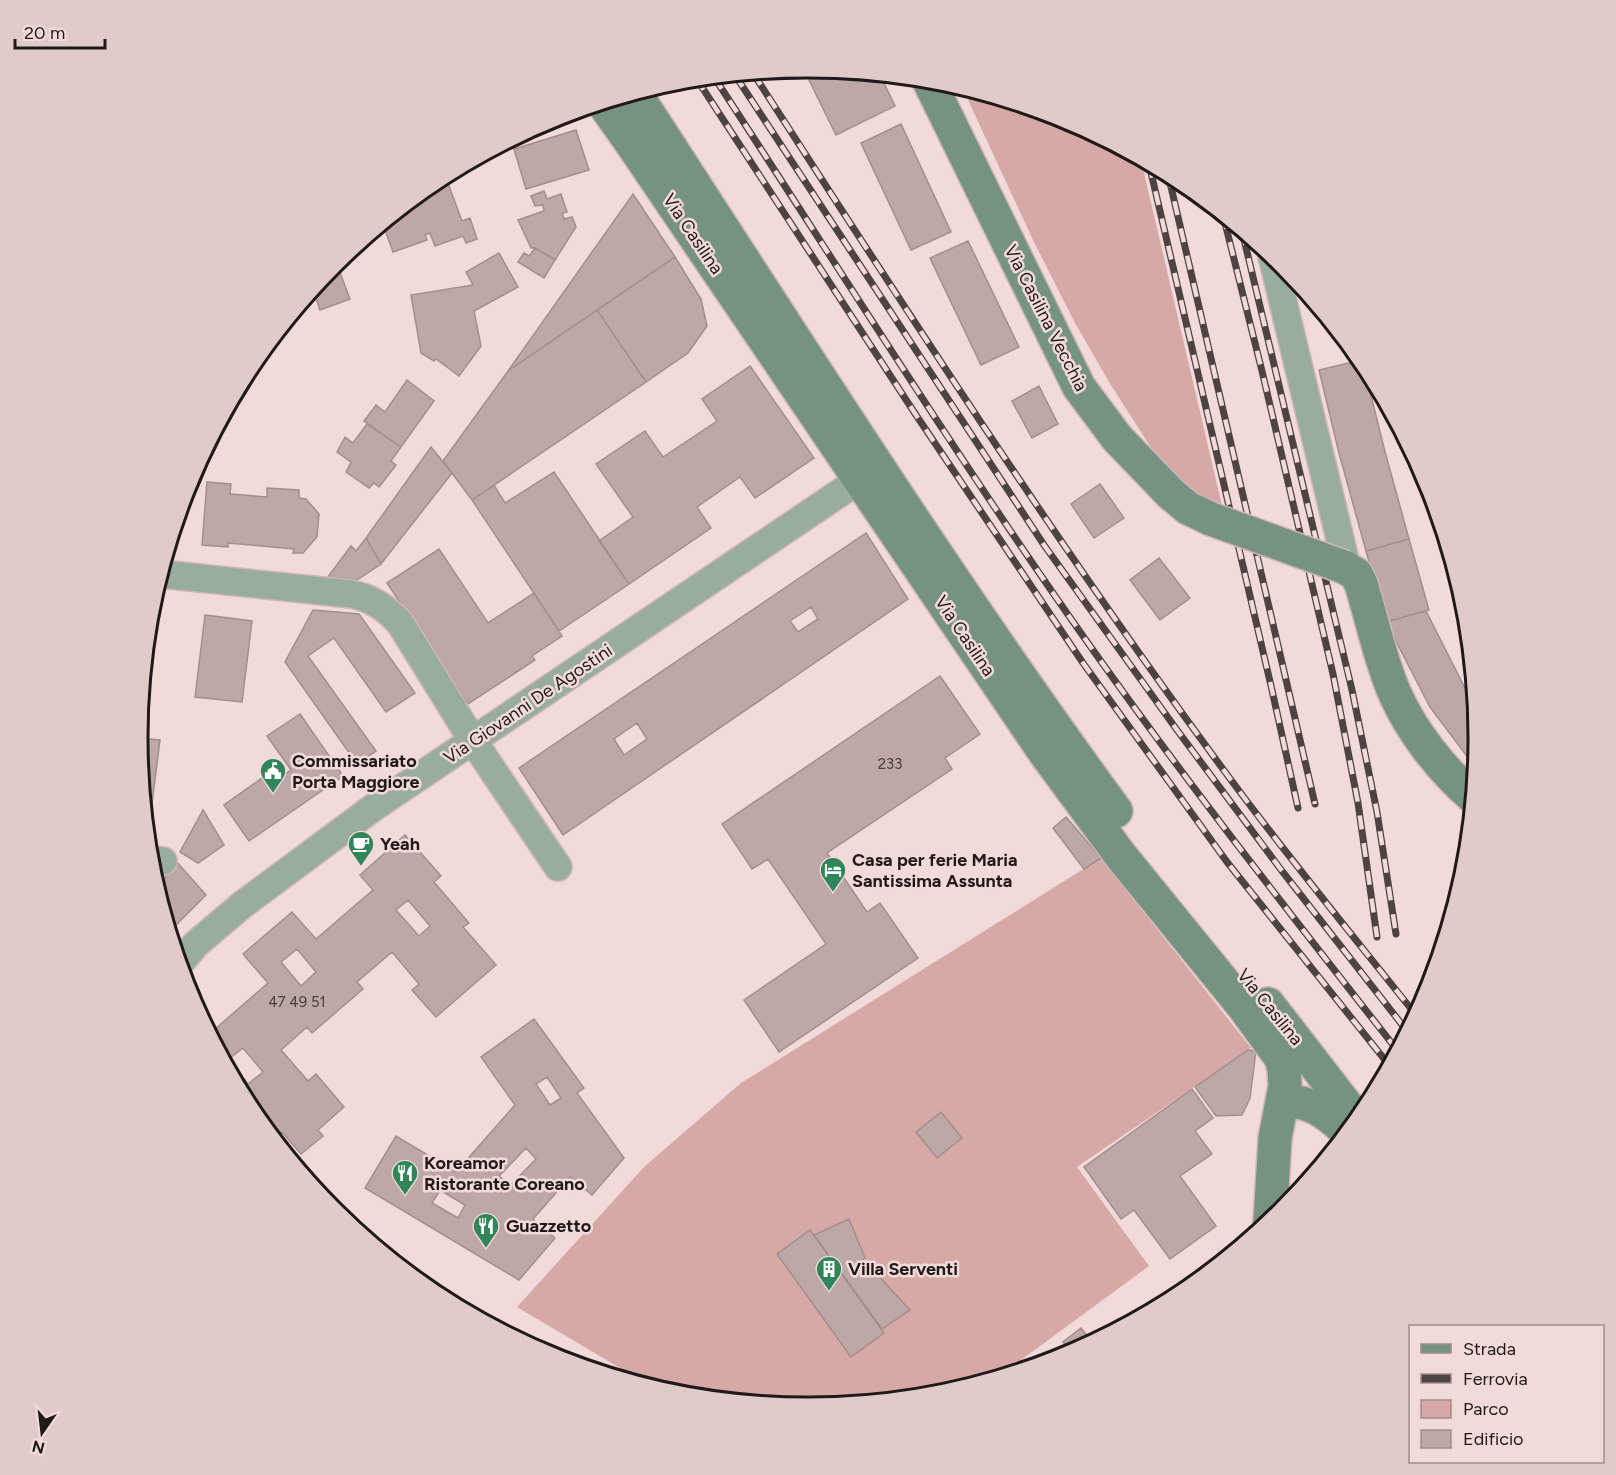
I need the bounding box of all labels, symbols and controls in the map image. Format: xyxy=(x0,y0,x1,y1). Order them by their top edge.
scale bar xyxy=(15,12,105,50)
text: 20 m xyxy=(24,22,65,44)
street label: Via Casilina xyxy=(658,190,728,278)
street label: Via Casilina Vecchia xyxy=(1000,241,1092,395)
street label: Via Casilina xyxy=(930,592,1000,680)
street label: Via Giovanni De Agostini xyxy=(439,639,617,769)
place label: Commissariato Porta Maggiore xyxy=(292,750,420,793)
house number: 233 xyxy=(878,755,902,773)
public building icon: Commissariato Porta Maggiore xyxy=(258,756,288,794)
cafe icon: Yeah xyxy=(346,829,376,867)
place label: Yeah xyxy=(380,833,420,855)
place label: Casa per ferie Maria Santissima Assunta xyxy=(852,849,1018,892)
hotel icon: Casa per ferie Maria Santissima Assunta xyxy=(818,855,848,893)
street label: Via Casilina xyxy=(1232,964,1308,1050)
house number: 47 49 51 xyxy=(268,993,326,1011)
place label: Koreamor Ristorante Coreano xyxy=(424,1152,585,1195)
restaurant icon: Koreamor Ristorante Coreano xyxy=(390,1158,420,1196)
restaurant icon: Guazzetto xyxy=(471,1211,501,1249)
place label: Guazzetto xyxy=(506,1215,591,1237)
building icon: Villa Serventi xyxy=(814,1254,844,1292)
place label: Villa Serventi xyxy=(848,1258,958,1280)
legend xyxy=(1409,1325,1604,1463)
text: Strada xyxy=(1463,1338,1516,1360)
text: Ferrovia xyxy=(1463,1368,1528,1390)
text: Parco xyxy=(1463,1398,1509,1420)
north arrow xyxy=(12,1403,72,1463)
text: Edificio xyxy=(1463,1428,1524,1450)
text: N xyxy=(30,1436,47,1458)

